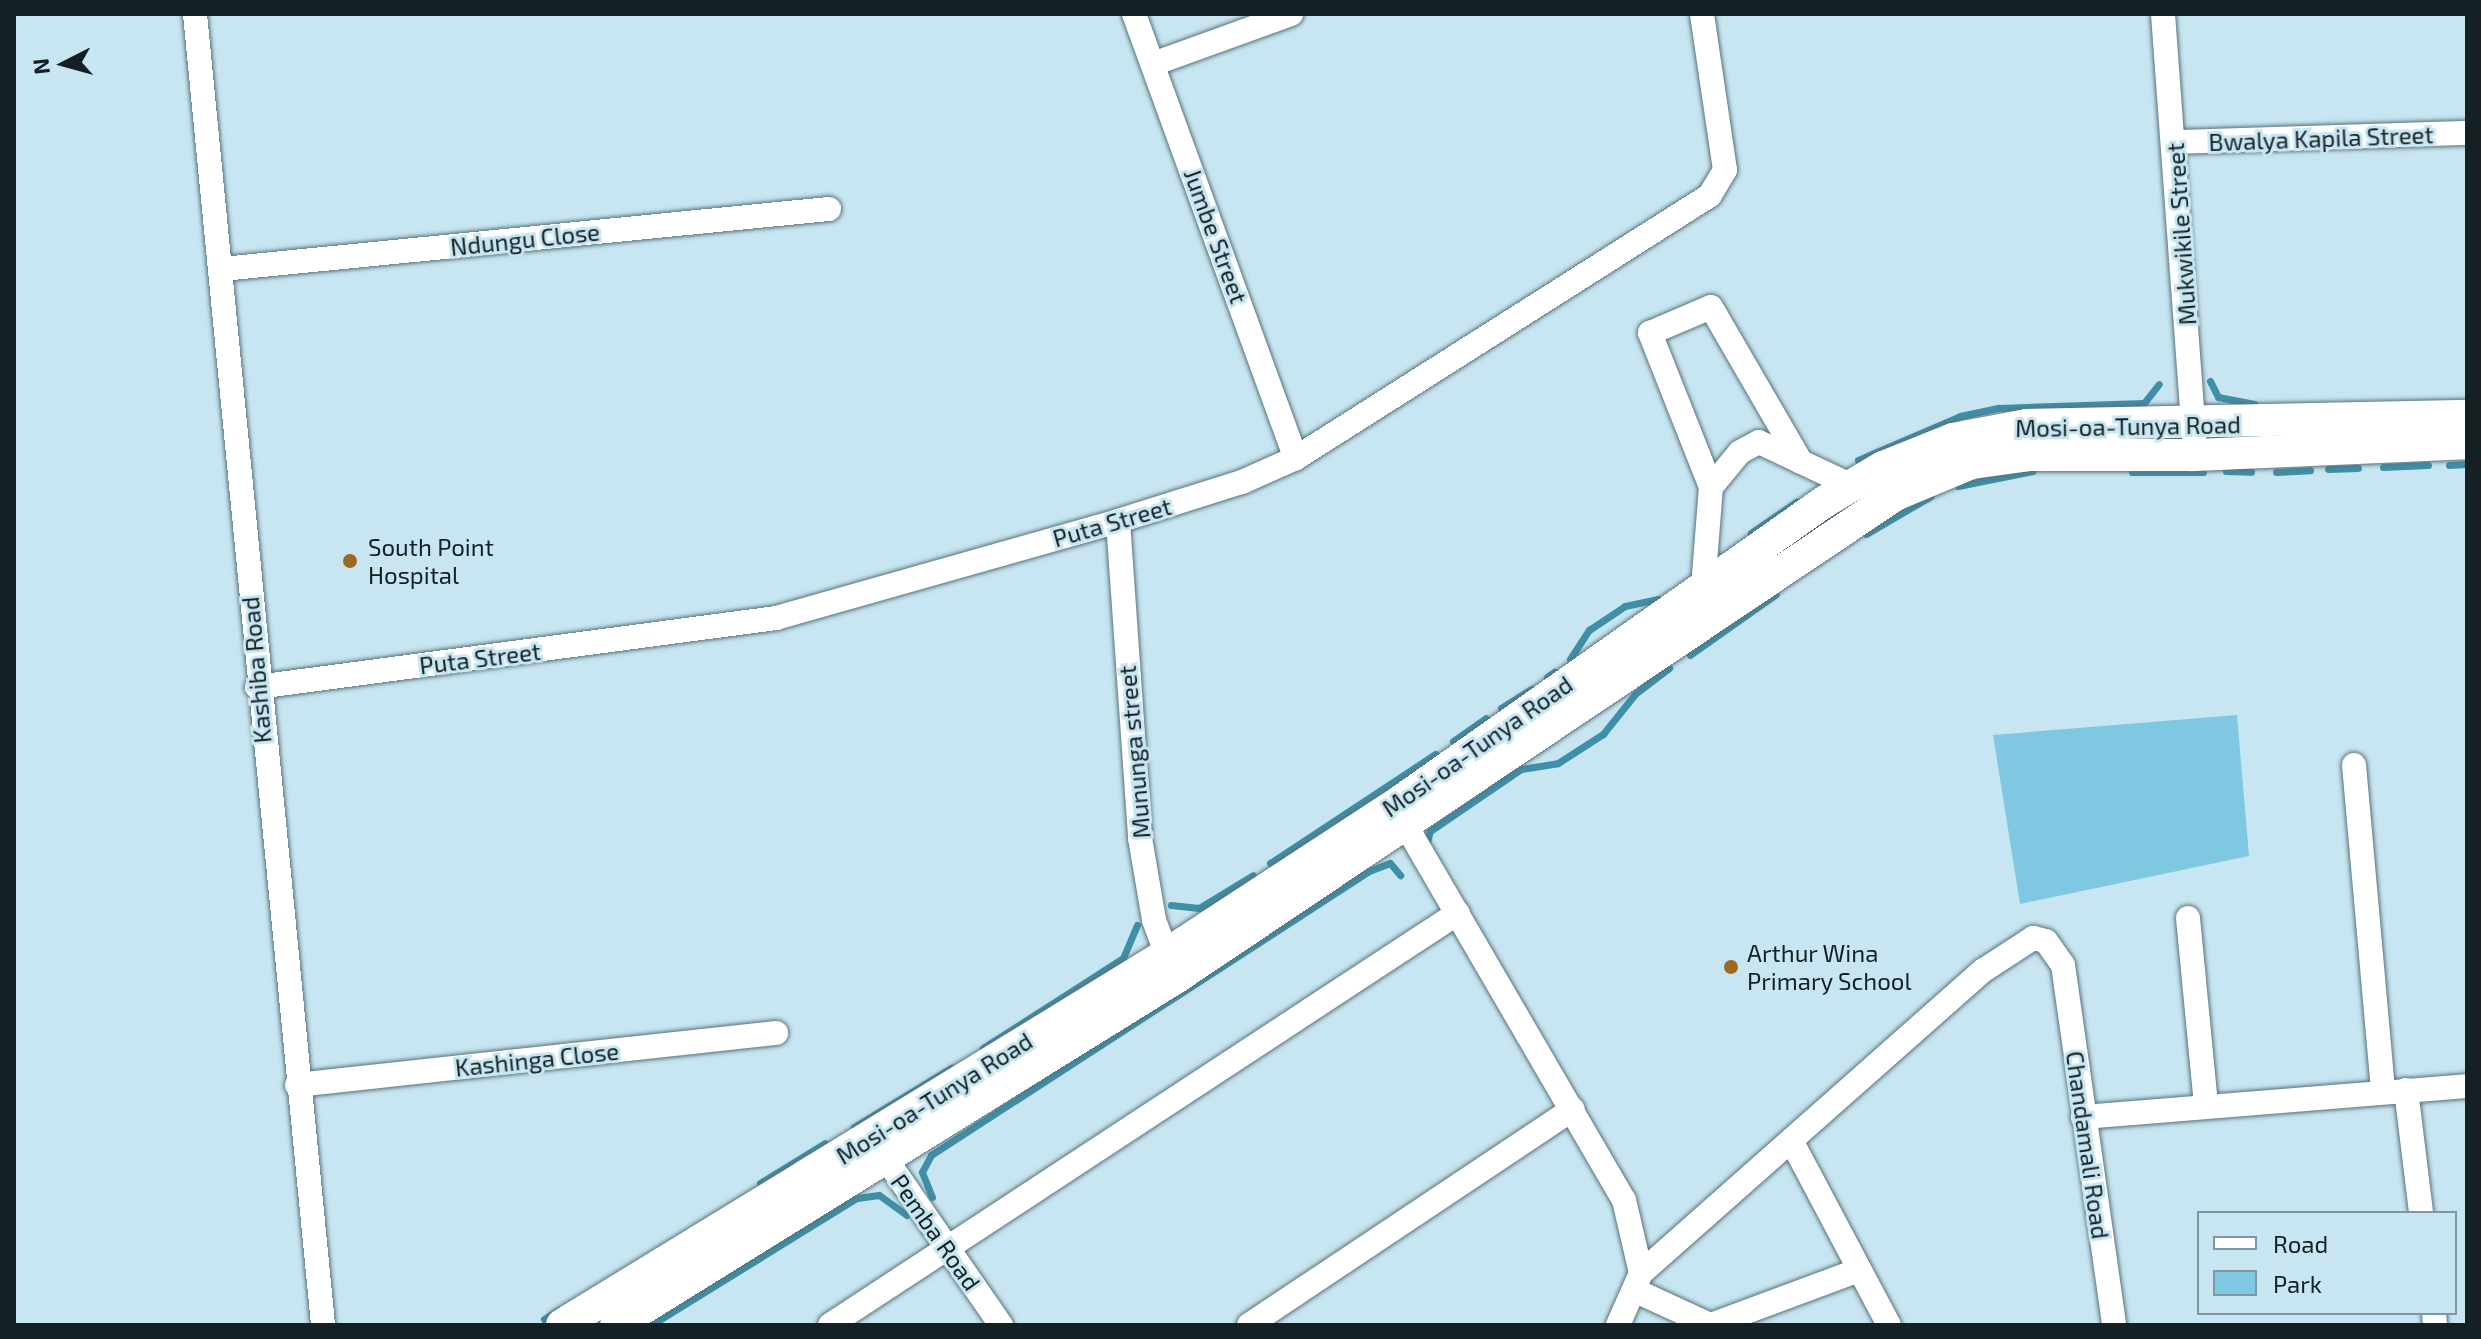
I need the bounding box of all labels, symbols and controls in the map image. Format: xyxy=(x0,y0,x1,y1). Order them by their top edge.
north arrow xyxy=(24,24,104,104)
text: N xyxy=(26,57,54,76)
street label: Bwalya Kapila Street xyxy=(2208,120,2434,156)
street label: Mukwikile Street xyxy=(2160,142,2202,326)
street label: Jumbe Street xyxy=(1178,165,1254,307)
street label: Ndungu Close xyxy=(449,217,601,261)
street label: Mosi-oa-Tunya Road xyxy=(2015,410,2241,442)
street label: Puta Street xyxy=(1049,491,1175,553)
place label: South Point Hospital xyxy=(368,533,494,589)
marker: South Point Hospital xyxy=(339,550,361,572)
street label: Kashiba Road xyxy=(235,596,277,744)
street label: Puta Street xyxy=(418,636,542,680)
street label: Mununga street xyxy=(1112,664,1156,840)
street label: Mosi-oa-Tunya Road xyxy=(1376,669,1578,823)
place label: Arthur Wina Primary School xyxy=(1747,939,1912,995)
marker: Arthur Wina Primary School xyxy=(1722,958,1740,976)
street label: Mosi-oa-Tunya Road xyxy=(831,1026,1037,1170)
street label: Kashinga Close xyxy=(454,1036,620,1082)
street label: Chandamali Road xyxy=(2061,1049,2115,1241)
street label: Pemba Road xyxy=(885,1168,987,1296)
legend xyxy=(2197,1211,2457,1315)
text: Road xyxy=(2273,1229,2328,1258)
text: Park xyxy=(2273,1269,2322,1298)

